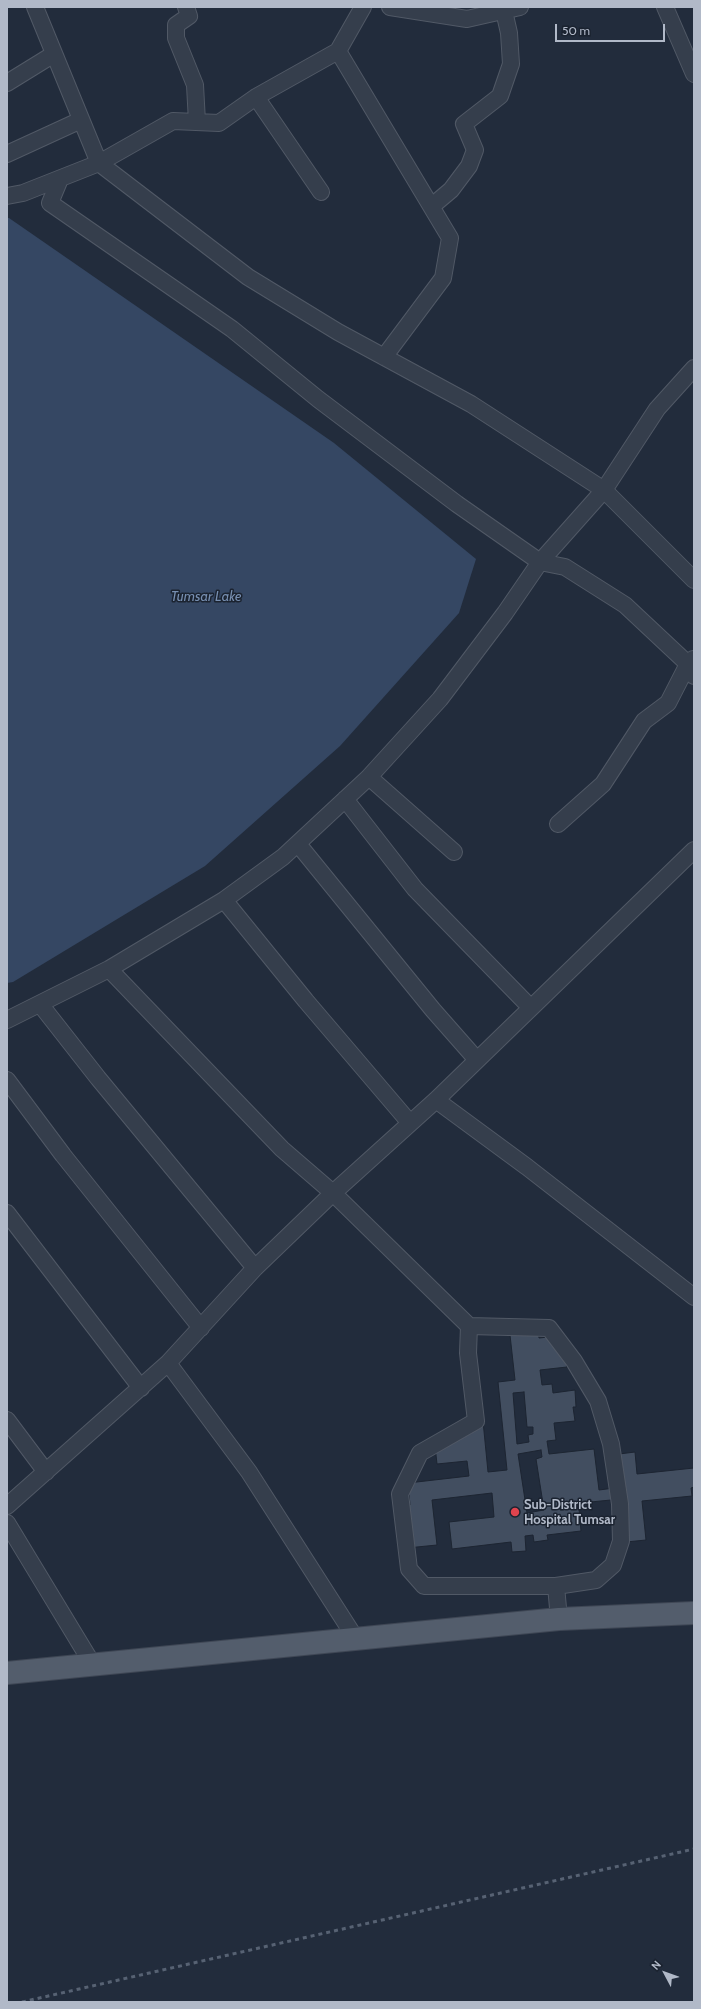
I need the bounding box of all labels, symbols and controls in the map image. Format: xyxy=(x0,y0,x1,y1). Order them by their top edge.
scale bar xyxy=(557,16,667,42)
text: 50 m xyxy=(562,23,590,38)
water label: Tumsar Lake xyxy=(171,589,241,605)
place label: Sub-District Hospital Tumsar xyxy=(524,1497,615,1528)
marker: Sub-District Hospital Tumsar xyxy=(509,1506,521,1518)
north arrow xyxy=(645,1953,685,1993)
text: N xyxy=(648,1958,664,1973)

